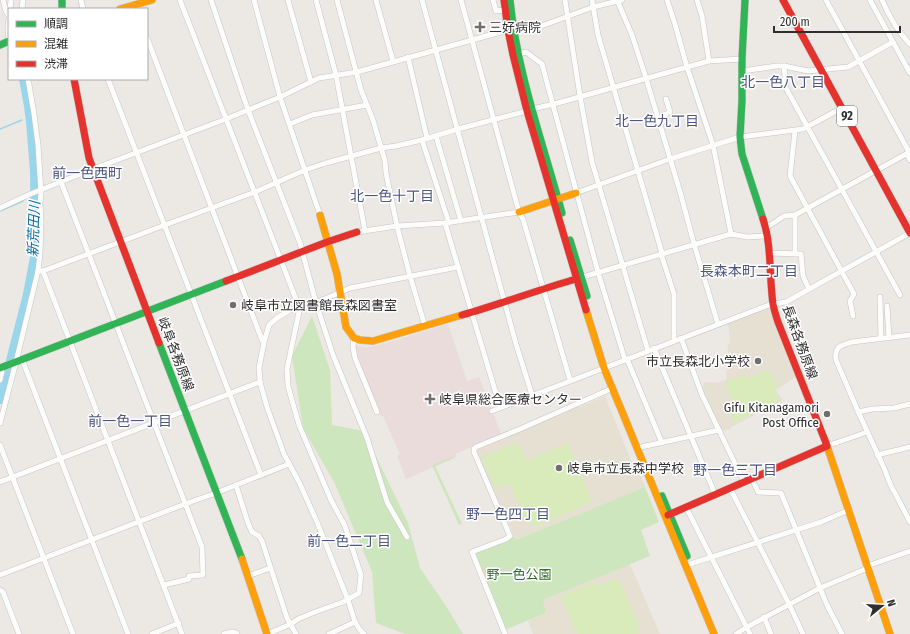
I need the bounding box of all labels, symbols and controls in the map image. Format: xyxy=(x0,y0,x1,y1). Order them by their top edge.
legend xyxy=(8,8,148,80)
scale bar xyxy=(774,8,900,34)
text: 200 m xyxy=(780,15,810,29)
text: 順調 xyxy=(44,17,68,31)
place label: 三好病院 xyxy=(489,20,541,35)
marker: 三好病院 xyxy=(474,21,486,33)
text: 混雑 xyxy=(44,37,68,51)
text: 渋滞 xyxy=(44,57,68,71)
district label: 北一色八丁目 xyxy=(741,74,825,91)
road number: 92 xyxy=(837,106,857,126)
district label: 北一色九丁目 xyxy=(615,113,699,130)
district label: 前一色西町 xyxy=(52,165,122,182)
district label: 北一色十丁目 xyxy=(350,188,434,205)
water label: 新荒田川 xyxy=(25,199,44,257)
district label: 長森本町二丁目 xyxy=(700,263,798,280)
place label: 岐阜市立図書館長森図書室 xyxy=(241,298,397,313)
marker: 岐阜市立図書館長森図書室 xyxy=(228,300,238,310)
street label: 長森各務原線 xyxy=(780,303,820,381)
street label: 岐阜各務原線 xyxy=(155,315,197,393)
place label: 市立長森北小学校 xyxy=(646,354,750,369)
marker: 市立長森北小学校 xyxy=(753,356,763,366)
place label: 岐阜県総合医療センター xyxy=(439,392,582,407)
marker: 岐阜県総合医療センター xyxy=(424,393,436,405)
place label: Gifu Kitanagamori Post Office xyxy=(724,400,819,430)
marker: Gifu Kitanagamori Post Office xyxy=(822,409,832,419)
district label: 前一色一丁目 xyxy=(88,413,172,430)
place label: 岐阜市立長森中学校 xyxy=(567,461,684,476)
district label: 野一色三丁目 xyxy=(693,462,777,479)
marker: 岐阜市立長森中学校 xyxy=(554,463,564,473)
district label: 野一色四丁目 xyxy=(466,506,550,523)
district label: 前一色二丁目 xyxy=(307,533,391,550)
park label: 野一色公園 xyxy=(486,567,552,582)
north arrow xyxy=(862,586,902,626)
text: N xyxy=(884,598,898,608)

